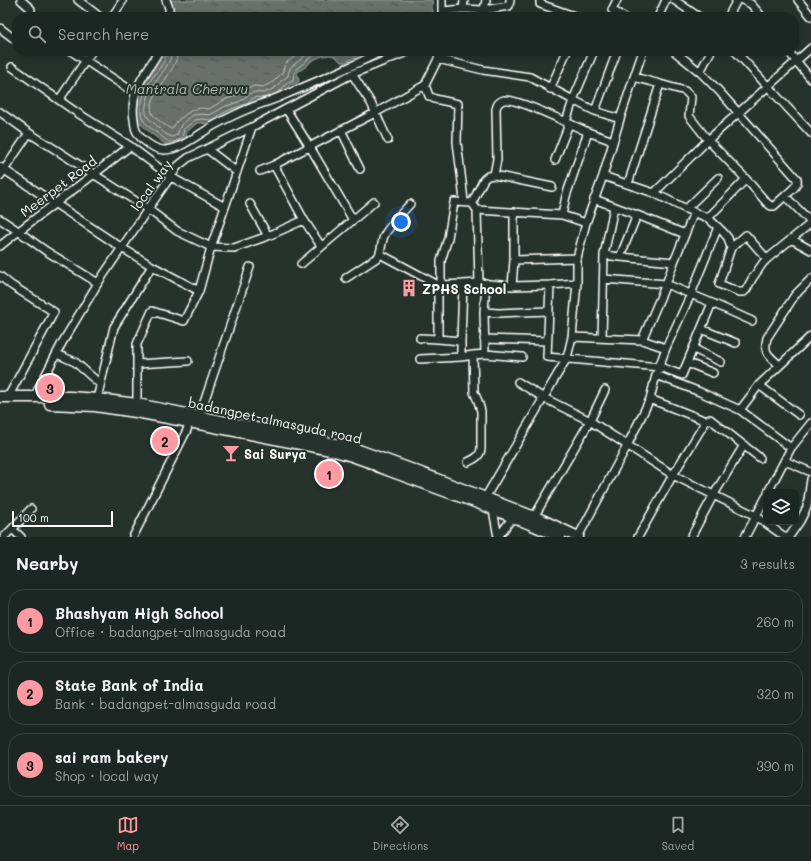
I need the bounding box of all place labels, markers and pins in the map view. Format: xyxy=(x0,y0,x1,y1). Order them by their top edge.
building icon: ZPHS School xyxy=(399,278,419,298)
place label: ZPHS School xyxy=(422,280,506,297)
pin: 3 xyxy=(37,373,63,403)
pin: 2 xyxy=(152,426,178,456)
bar icon: Sai Surya xyxy=(221,443,241,463)
place label: Sai Surya xyxy=(244,445,307,463)
pin: 1 xyxy=(316,459,342,489)

